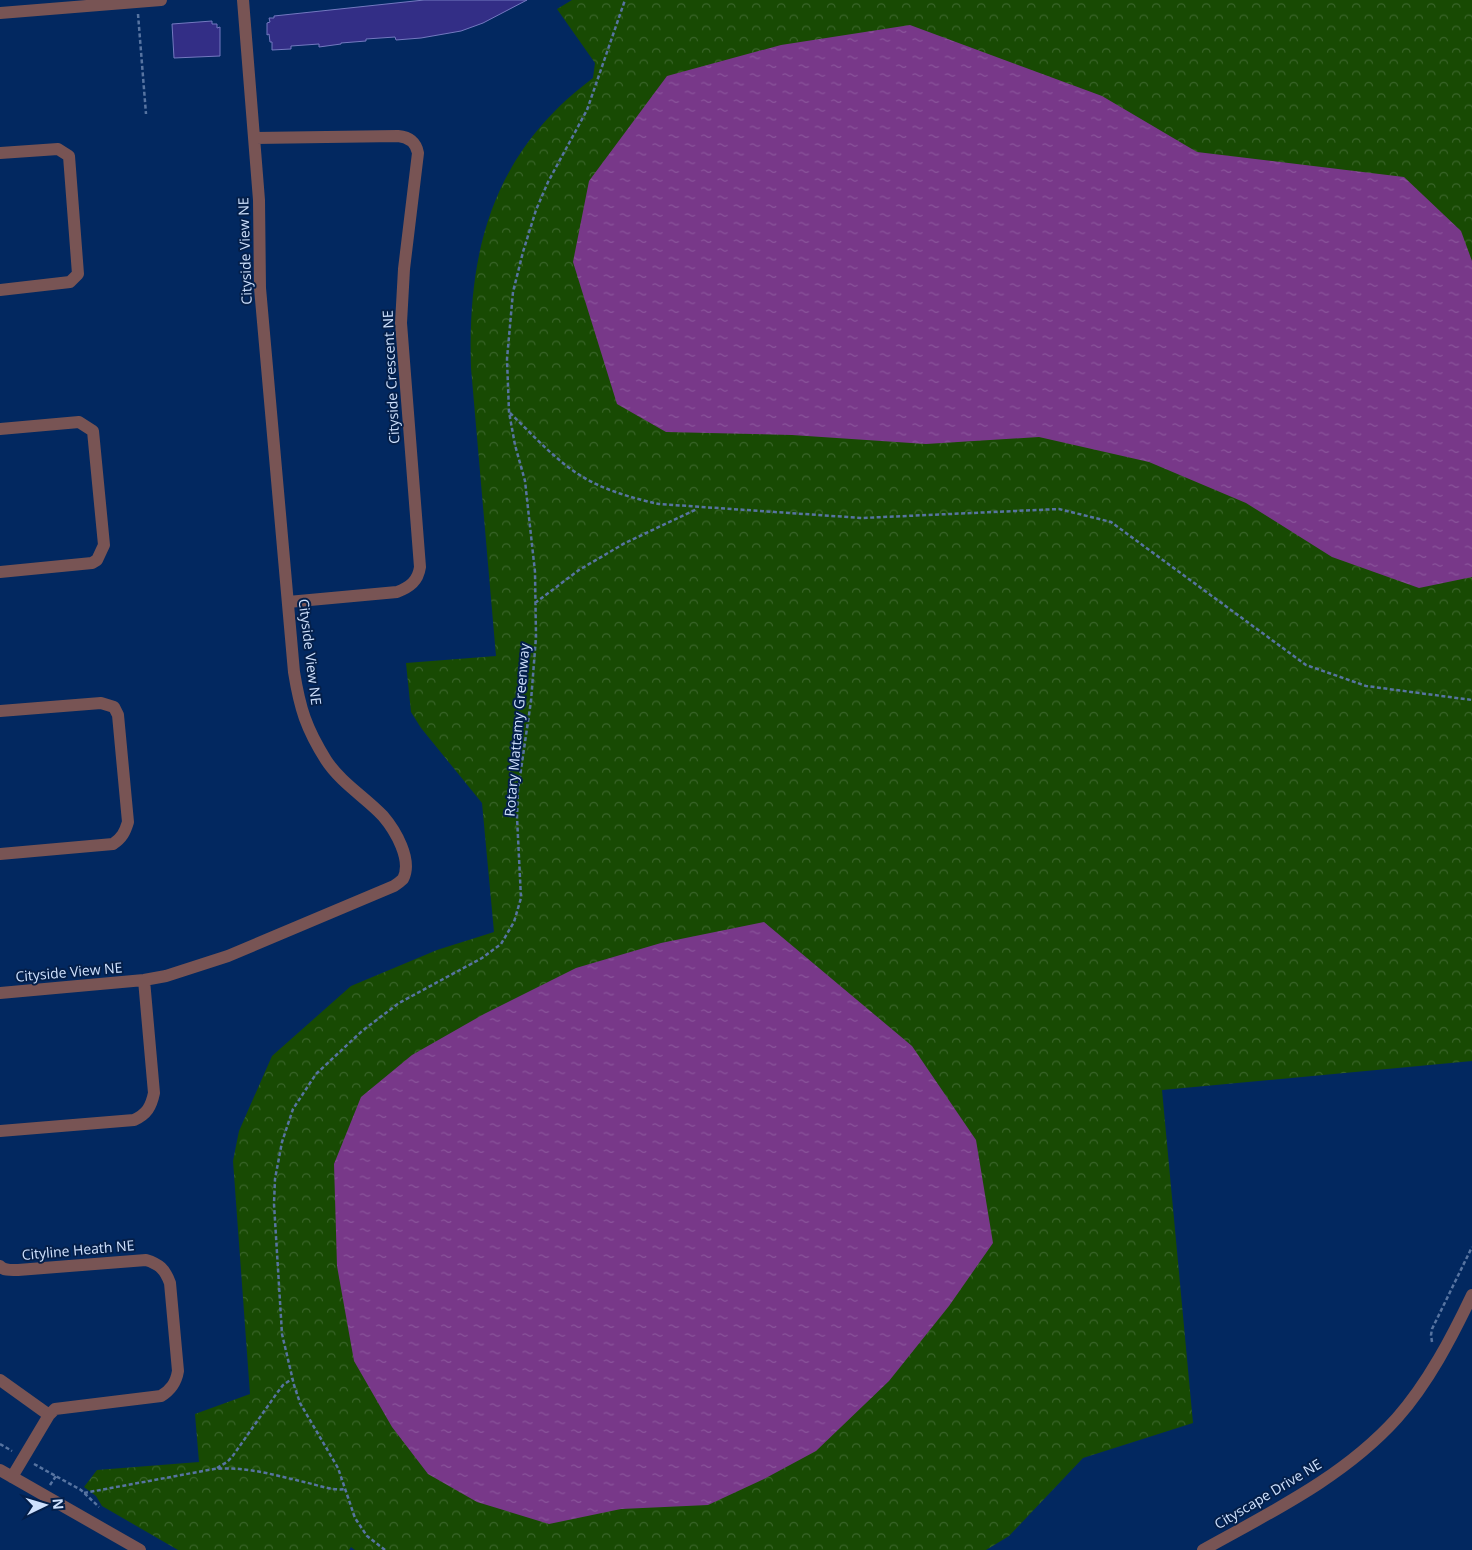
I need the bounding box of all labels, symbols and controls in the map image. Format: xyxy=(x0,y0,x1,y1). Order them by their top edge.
street label: Cityside View NE xyxy=(233,197,256,305)
street label: Cityside Crescent NE xyxy=(378,310,403,444)
street label: Cityside View NE xyxy=(295,598,326,706)
street label: Rotary Mattamy Greenway xyxy=(499,642,534,817)
street label: Cityside View NE xyxy=(15,957,123,986)
street label: Cityline Heath NE xyxy=(21,1235,135,1264)
street label: Cityscape Drive NE xyxy=(1211,1454,1325,1533)
north arrow xyxy=(20,1480,70,1530)
text: N xyxy=(48,1497,68,1510)

